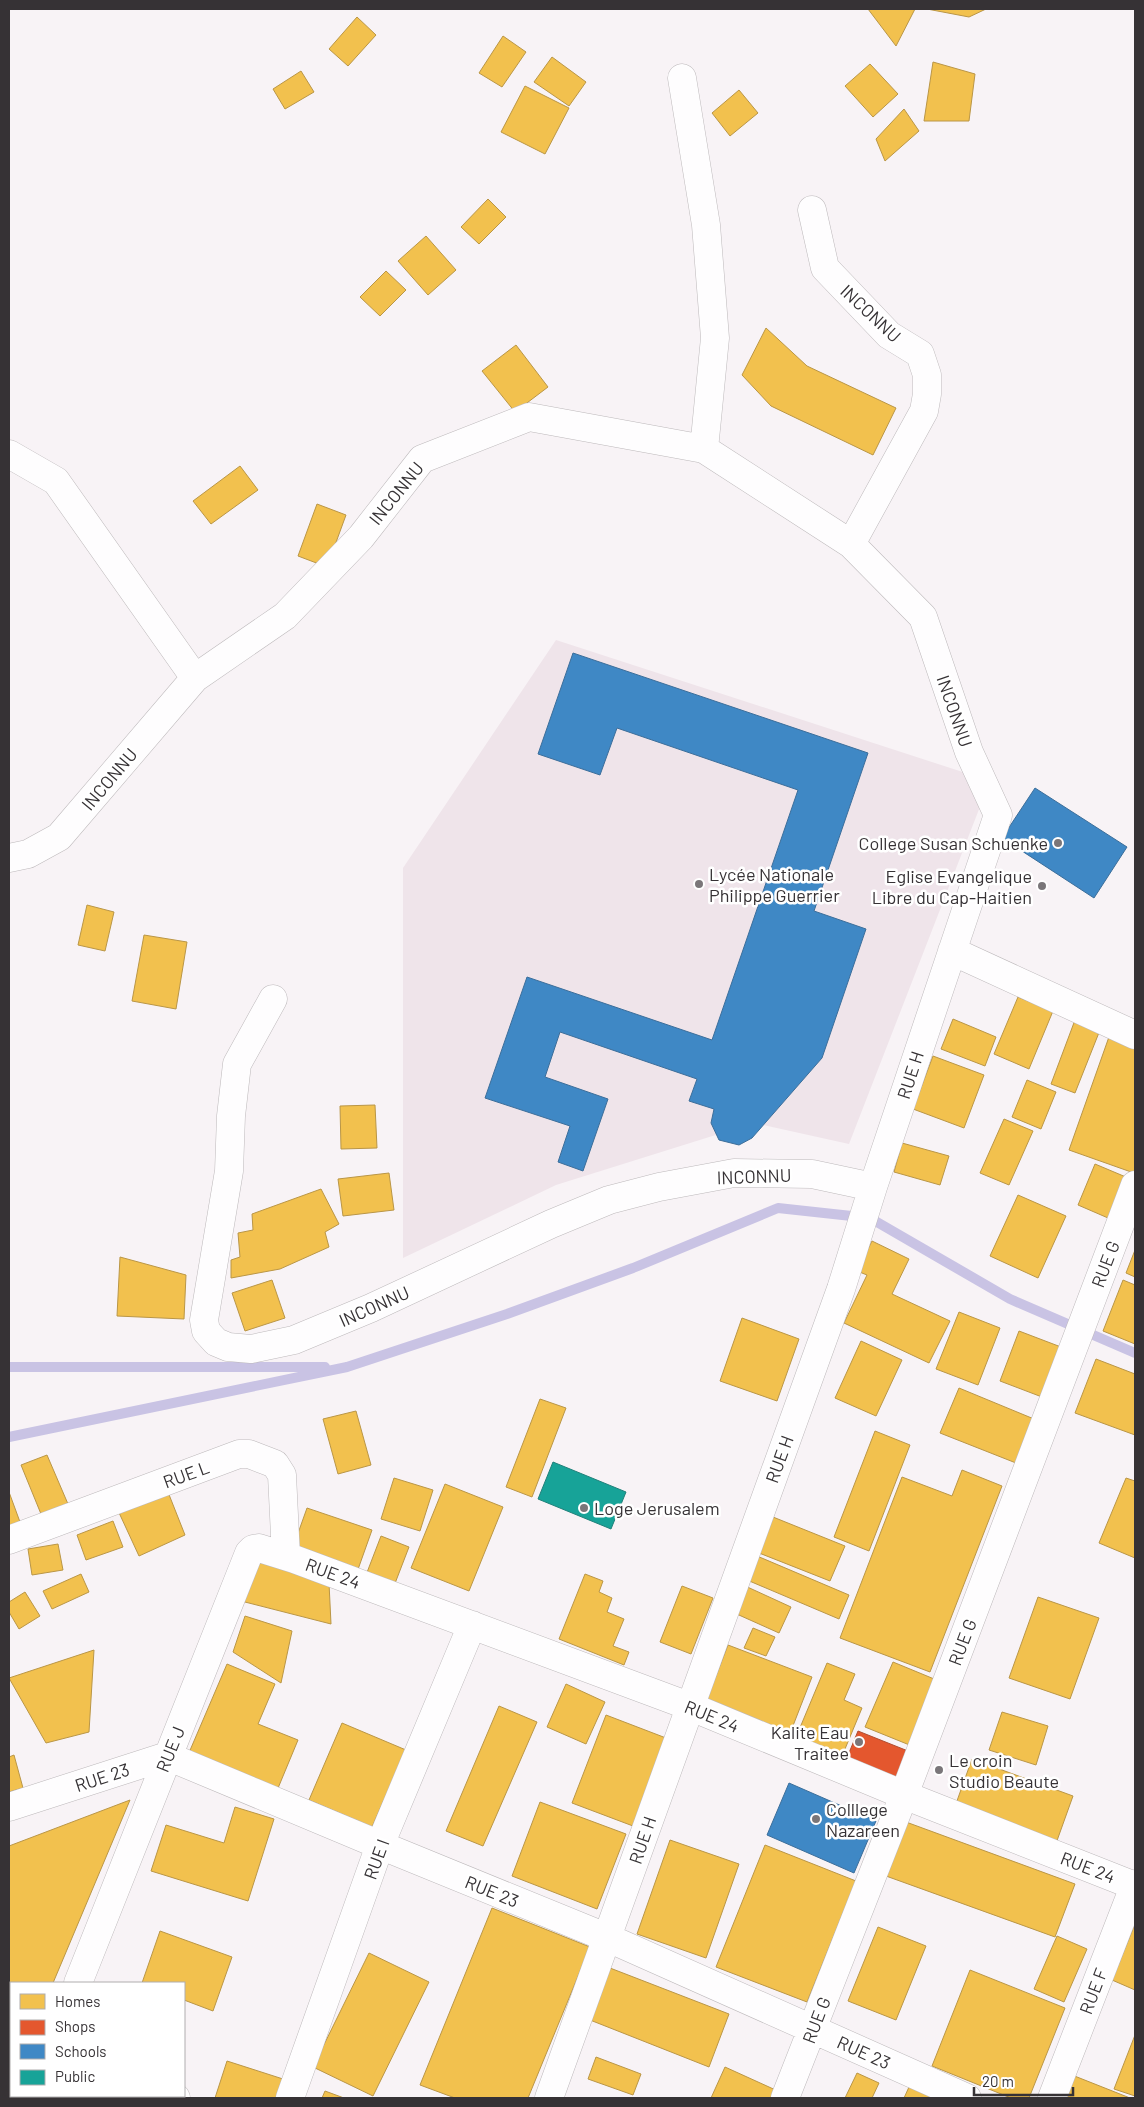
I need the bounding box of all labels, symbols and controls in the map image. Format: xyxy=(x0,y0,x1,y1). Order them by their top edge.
street label: INCONNU xyxy=(836,279,906,347)
street label: INCONNU xyxy=(364,457,428,529)
street label: INCONNU xyxy=(932,672,978,750)
street label: INCONNU xyxy=(77,743,141,815)
place label: College Susan Schuenke xyxy=(858,832,1048,854)
marker: College Susan Schuenke xyxy=(1052,837,1064,849)
place label: Lycée Nationale Philippe Guerrier xyxy=(709,863,840,906)
place label: Eglise Evangelique Libre du Cap-Haitien xyxy=(872,865,1032,908)
marker: Lycée Nationale Philippe Guerrier xyxy=(693,878,705,890)
marker: Eglise Evangelique Libre du Cap-Haitien xyxy=(1036,880,1048,892)
street label: RUE H xyxy=(892,1048,928,1102)
street label: INCONNU xyxy=(716,1164,792,1188)
street label: RUE G xyxy=(1086,1238,1124,1290)
street label: INCONNU xyxy=(335,1281,413,1331)
street label: RUE H xyxy=(760,1432,798,1486)
street label: RUE L xyxy=(160,1456,212,1492)
place label: Loge Jerusalem xyxy=(594,1497,720,1519)
marker: Loge Jerusalem xyxy=(578,1502,590,1514)
street label: RUE 24 xyxy=(303,1553,363,1593)
street label: RUE G xyxy=(943,1616,981,1668)
street label: RUE 24 xyxy=(682,1695,742,1737)
place label: Kalite Eau Traitee xyxy=(771,1721,849,1764)
street label: RUE J xyxy=(151,1723,189,1775)
marker: Kalite Eau Traitee xyxy=(853,1736,865,1748)
place label: Le croin Studio Beaute xyxy=(949,1749,1059,1792)
street label: RUE 23 xyxy=(72,1758,132,1796)
marker: Le croin Studio Beaute xyxy=(933,1764,945,1776)
place label: Colllege Nazareen xyxy=(826,1798,900,1841)
street label: RUE H xyxy=(624,1813,660,1867)
marker: Colllege Nazareen xyxy=(810,1813,822,1825)
street label: RUE I xyxy=(359,1836,393,1882)
street label: RUE 24 xyxy=(1058,1847,1118,1887)
street label: RUE 23 xyxy=(462,1870,522,1912)
street label: RUE F xyxy=(1074,1965,1112,2017)
legend xyxy=(10,1982,185,2097)
text: Homes xyxy=(55,1992,100,2010)
street label: RUE G xyxy=(797,1994,835,2046)
text: Shops xyxy=(55,2017,95,2035)
street label: RUE 23 xyxy=(834,2031,894,2073)
text: Schools xyxy=(55,2042,107,2060)
scale bar xyxy=(974,2064,1073,2096)
text: Public xyxy=(55,2067,95,2085)
text: 20 m xyxy=(982,2072,1014,2090)

